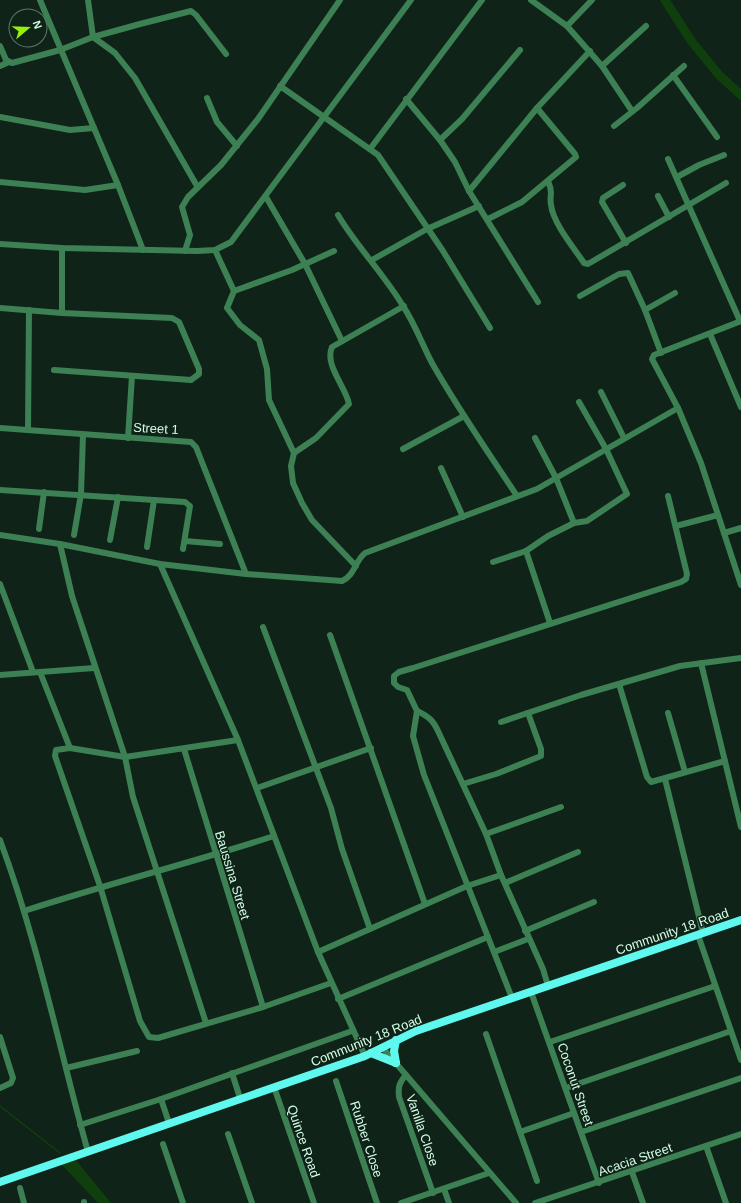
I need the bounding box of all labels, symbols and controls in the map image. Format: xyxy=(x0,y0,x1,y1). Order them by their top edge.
north arrow xyxy=(8,8,48,48)
text: N xyxy=(30,19,44,31)
street label: Street 1 xyxy=(133,420,179,437)
street label: Baussina Street xyxy=(212,829,253,922)
street label: Community 18 Road xyxy=(614,905,731,958)
street label: Community 18 Road xyxy=(308,1011,424,1070)
street label: Coconut Street xyxy=(554,1041,597,1128)
street label: Vanilla Close xyxy=(403,1092,442,1168)
street label: Rubber Close xyxy=(347,1099,386,1179)
street label: Quince Road xyxy=(284,1103,323,1179)
street label: Acacia Street xyxy=(596,1140,675,1179)

